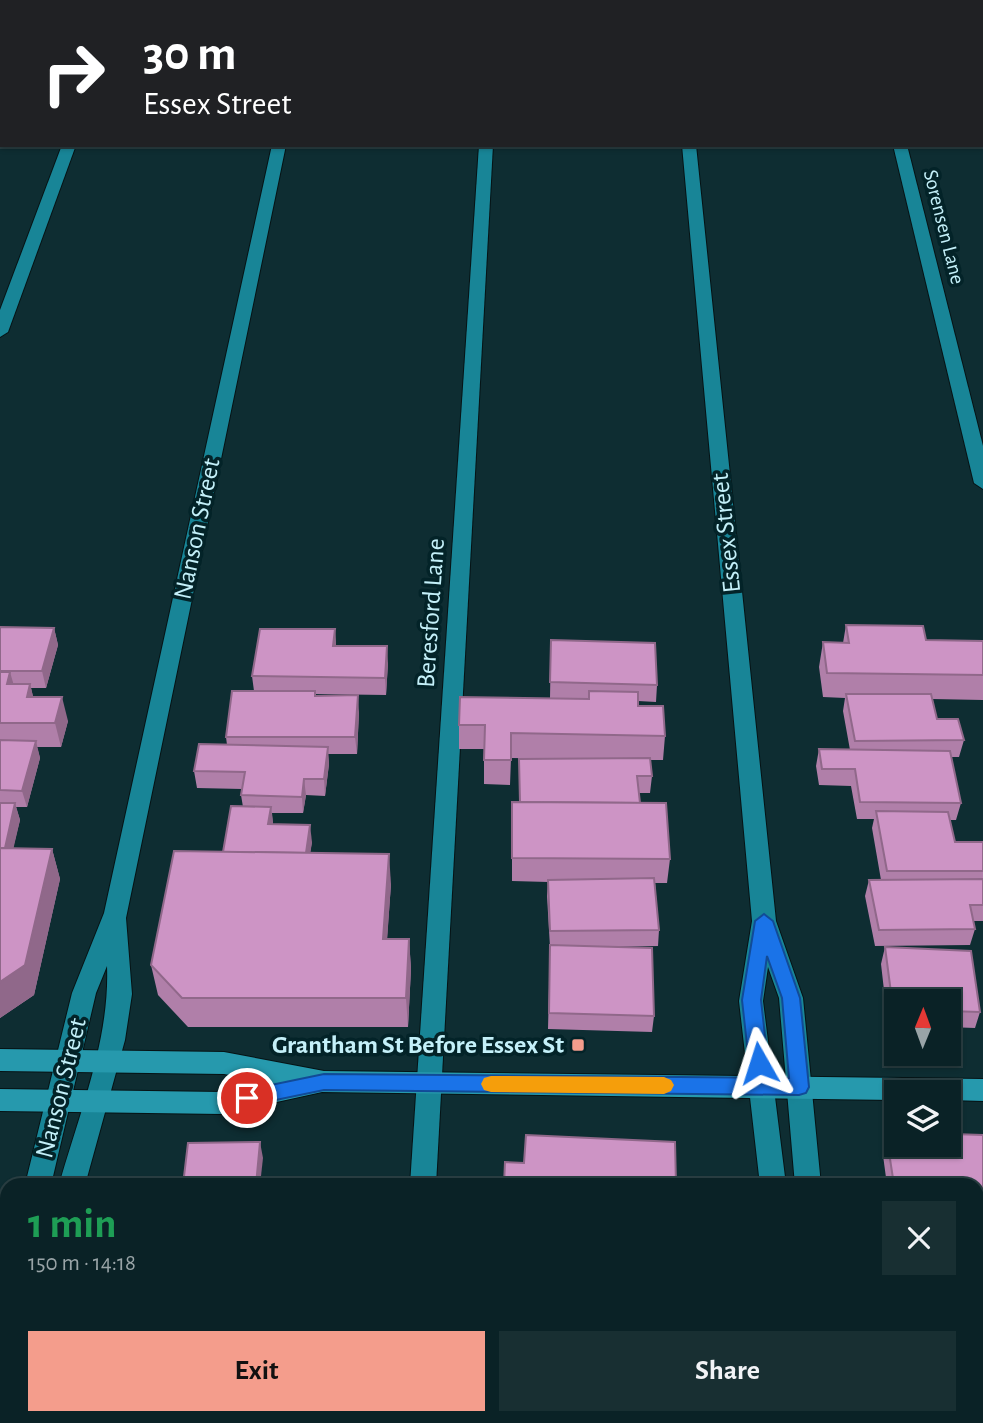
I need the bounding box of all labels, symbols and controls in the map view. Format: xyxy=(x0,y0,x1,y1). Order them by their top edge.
icon: right xyxy=(28,28,119,119)
text: 30 m xyxy=(143,30,237,79)
text: Essex Street xyxy=(143,88,291,120)
street label: Sorensen Lane xyxy=(920,168,968,286)
street label: Nanson Street xyxy=(169,456,225,602)
street label: Essex Street xyxy=(707,472,745,594)
street label: Beresford Lane xyxy=(413,537,449,689)
north arrow xyxy=(884,989,961,1066)
map controls xyxy=(884,989,961,1157)
street label: Nanson Street xyxy=(31,1015,91,1161)
position arrow xyxy=(722,1026,796,1100)
place label: Grantham St Before Essex St xyxy=(272,1032,564,1058)
marker: Grantham St Before Essex St xyxy=(570,1037,586,1053)
pin xyxy=(217,1068,277,1128)
icon: arrive xyxy=(228,1079,266,1117)
button: layers xyxy=(884,1080,961,1157)
button: close xyxy=(882,1201,956,1275)
text: 1 min xyxy=(28,1203,117,1245)
text: 150 m · 14:18 xyxy=(28,1252,136,1275)
button: Exit xyxy=(28,1331,485,1411)
button: Share xyxy=(499,1331,956,1411)

